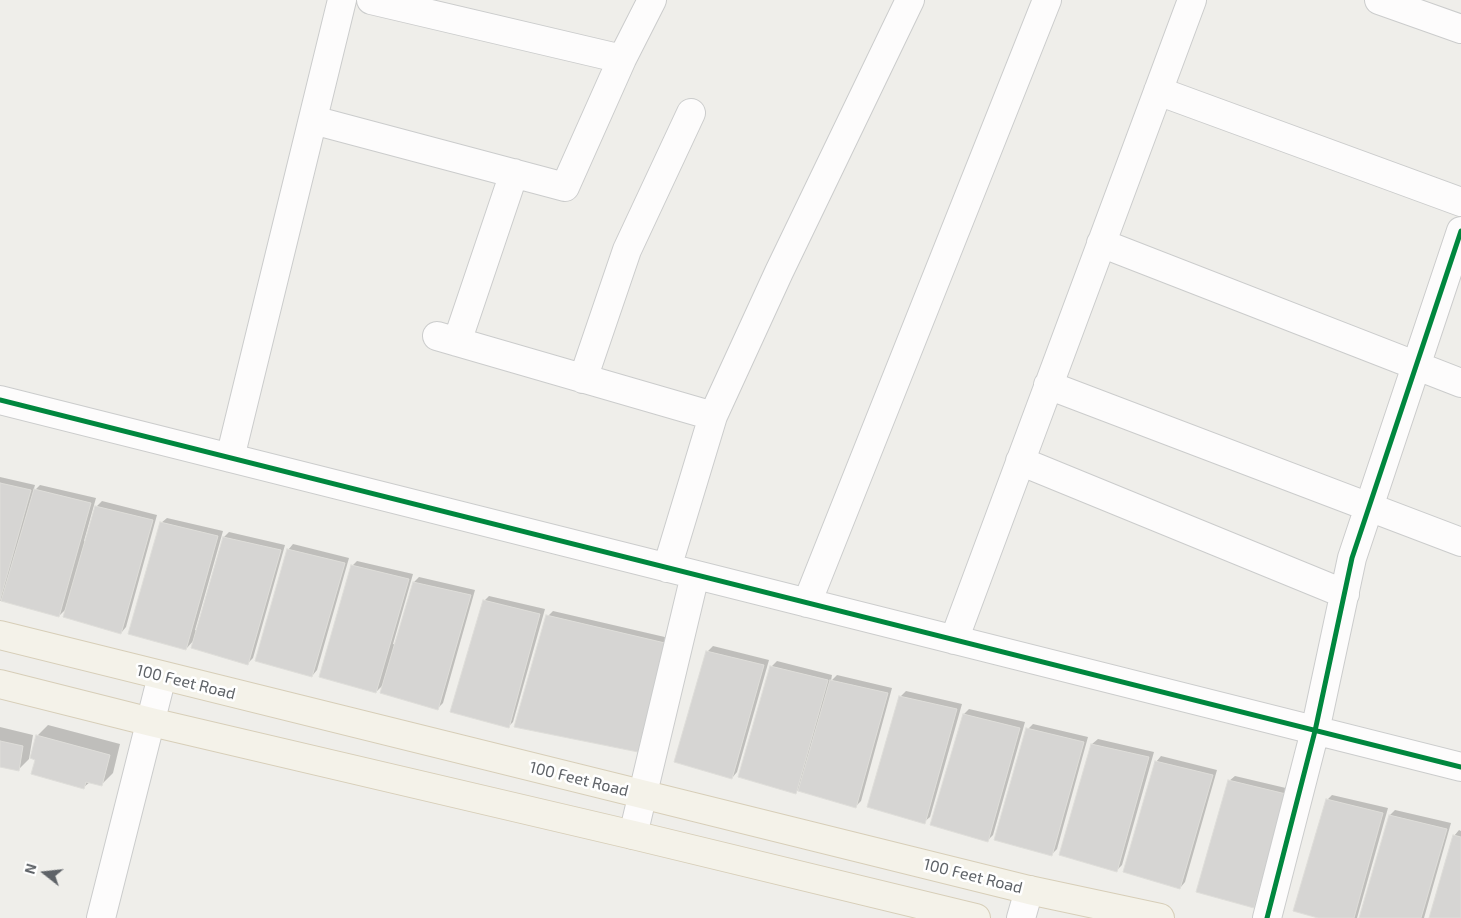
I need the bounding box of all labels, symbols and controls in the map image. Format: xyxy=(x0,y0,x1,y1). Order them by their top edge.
street label: 100 Feet Road xyxy=(135,660,237,704)
street label: 100 Feet Road xyxy=(528,757,630,801)
north arrow xyxy=(20,848,70,898)
street label: 100 Feet Road xyxy=(922,854,1024,898)
text: N xyxy=(21,862,40,876)

